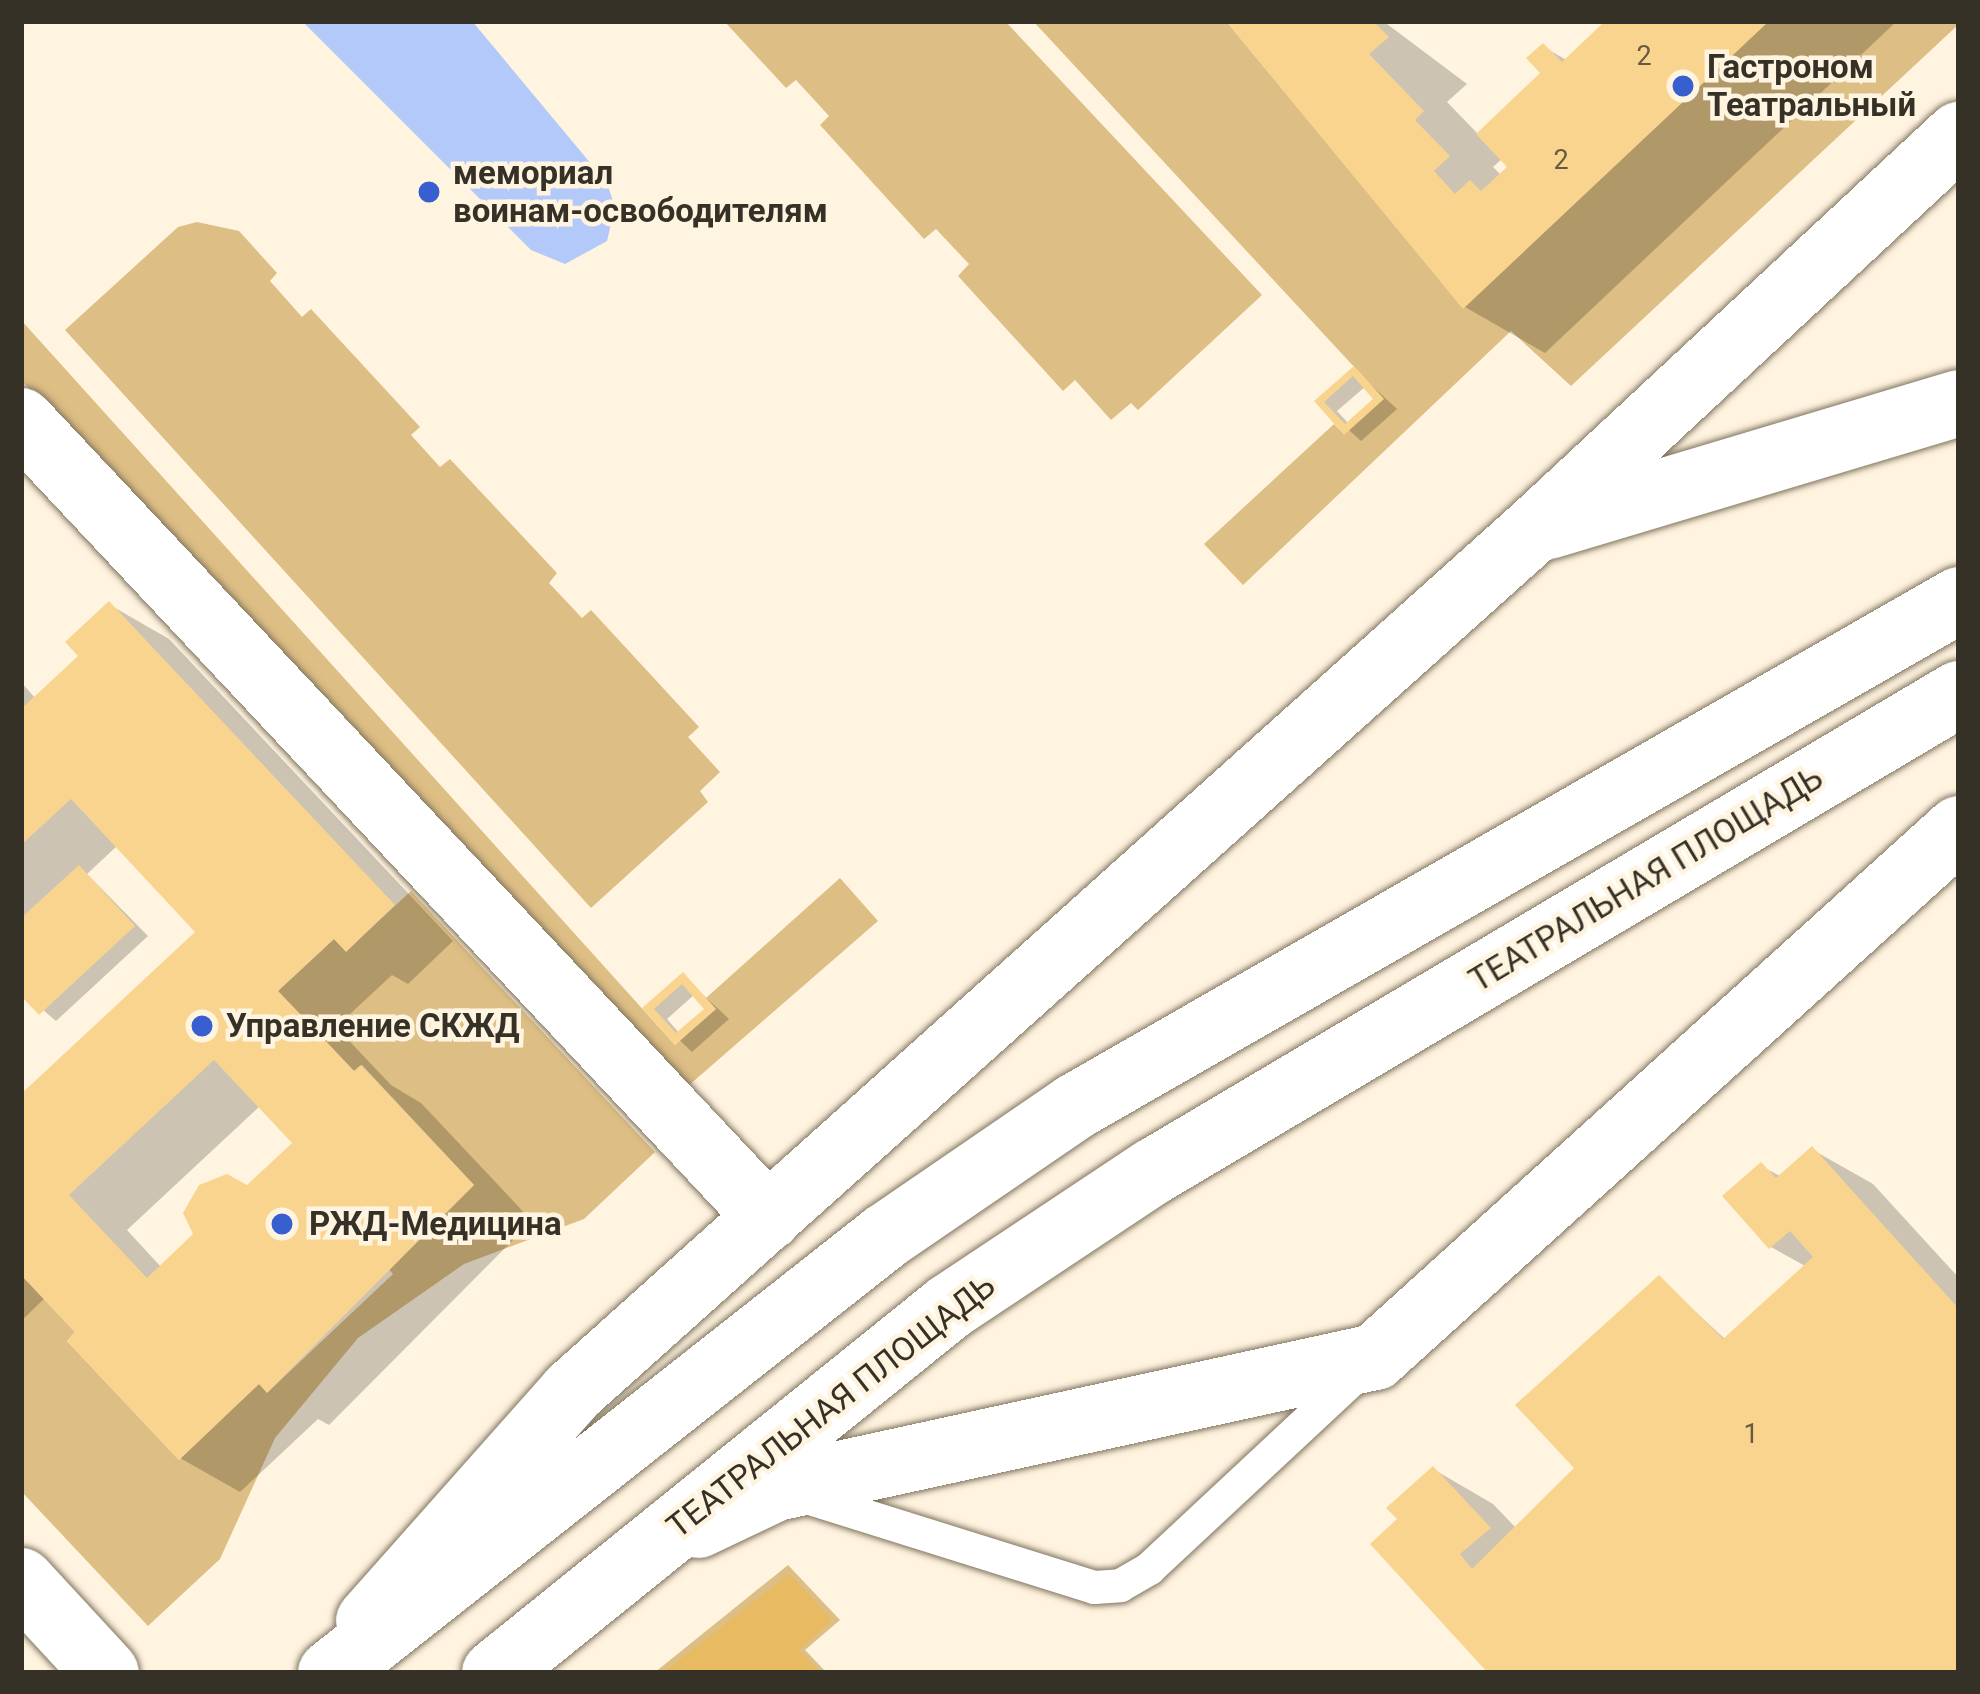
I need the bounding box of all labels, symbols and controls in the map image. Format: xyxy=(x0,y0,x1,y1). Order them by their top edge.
house number: 2 xyxy=(1636,41,1652,73)
place label: Гастроном Театральный xyxy=(1707,47,1916,125)
marker: Гастроном Театральный xyxy=(1670,73,1696,99)
house number: 2 xyxy=(1553,145,1569,177)
place label: мемориал воинам-освободителям xyxy=(453,153,828,231)
marker: мемориал воинам-освободителям xyxy=(416,179,442,205)
street label: ТЕАТРАЛЬНАЯ ПЛОЩАДЬ xyxy=(1462,758,1830,1000)
place label: Управление СКЖД xyxy=(226,1006,520,1046)
marker: Управление СКЖД xyxy=(189,1013,215,1039)
place label: РЖД-Медицина xyxy=(309,1204,562,1244)
marker: РЖД-Медицина xyxy=(266,1208,298,1240)
street label: ТЕАТРАЛЬНАЯ ПЛОЩАДЬ xyxy=(659,1266,1003,1546)
house number: 1 xyxy=(1743,1419,1759,1451)

